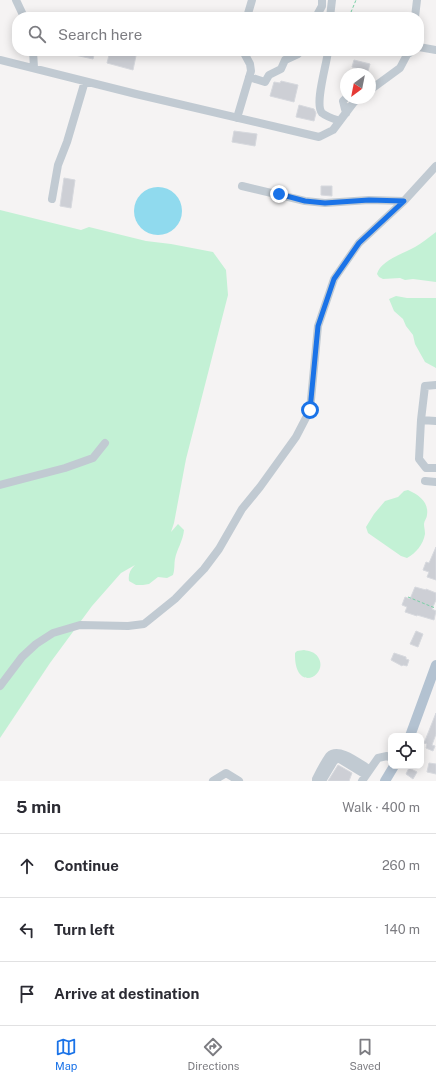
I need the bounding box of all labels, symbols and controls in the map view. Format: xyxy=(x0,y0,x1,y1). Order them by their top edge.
search box xyxy=(12,12,424,56)
icon: search xyxy=(26,23,48,45)
text: Search here xyxy=(58,26,142,43)
north arrow xyxy=(340,68,376,104)
route end xyxy=(270,185,288,203)
route start xyxy=(301,401,319,419)
map controls xyxy=(388,733,424,769)
button: locate xyxy=(388,733,424,769)
text: 5 min xyxy=(16,797,61,817)
text: Walk · 400 m xyxy=(342,800,420,815)
icon: ahead xyxy=(16,855,38,877)
text: Continue xyxy=(54,857,119,874)
text: 260 m xyxy=(382,858,420,873)
icon: left xyxy=(16,919,38,941)
text: Turn left xyxy=(54,921,115,938)
text: 140 m xyxy=(384,922,420,937)
icon: arrive xyxy=(16,983,38,1005)
text: Arrive at destination xyxy=(54,985,199,1002)
tab: Map xyxy=(55,1036,77,1072)
tab: Directions xyxy=(188,1036,239,1072)
tab: Saved xyxy=(349,1036,381,1072)

